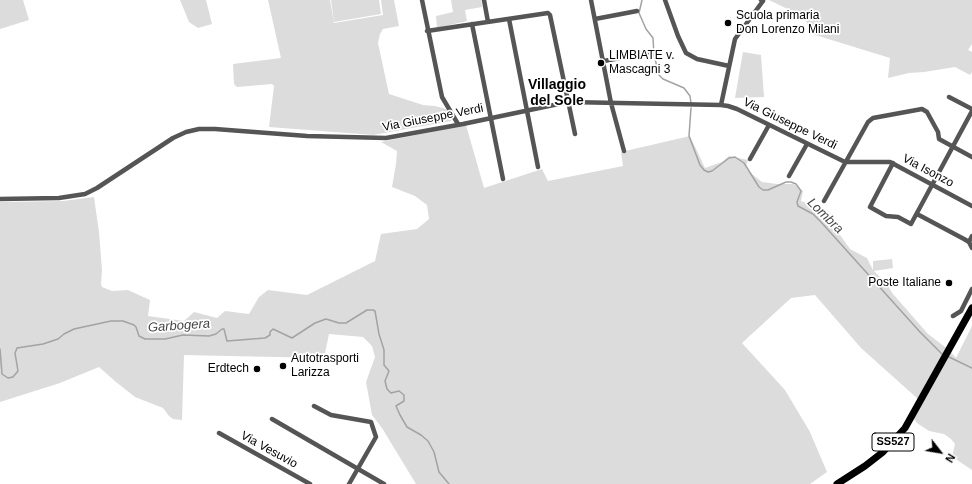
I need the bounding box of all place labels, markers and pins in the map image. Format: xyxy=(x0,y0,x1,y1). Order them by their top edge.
place label: Scuola primaria Don Lorenzo Milani xyxy=(736,9,839,37)
marker: Scuola primaria Don Lorenzo Milani xyxy=(723,18,733,28)
place label: LIMBIATE v. Mascagni 3 xyxy=(609,49,675,77)
marker: LIMBIATE v. Mascagni 3 xyxy=(596,58,606,68)
place label: Poste Italiane xyxy=(868,276,941,290)
marker: Poste Italiane xyxy=(944,278,954,288)
place label: Autotrasporti Larizza xyxy=(291,352,359,380)
marker: Autotrasporti Larizza xyxy=(278,361,288,371)
place label: Erdtech xyxy=(208,362,249,376)
marker: Erdtech xyxy=(252,364,262,374)

